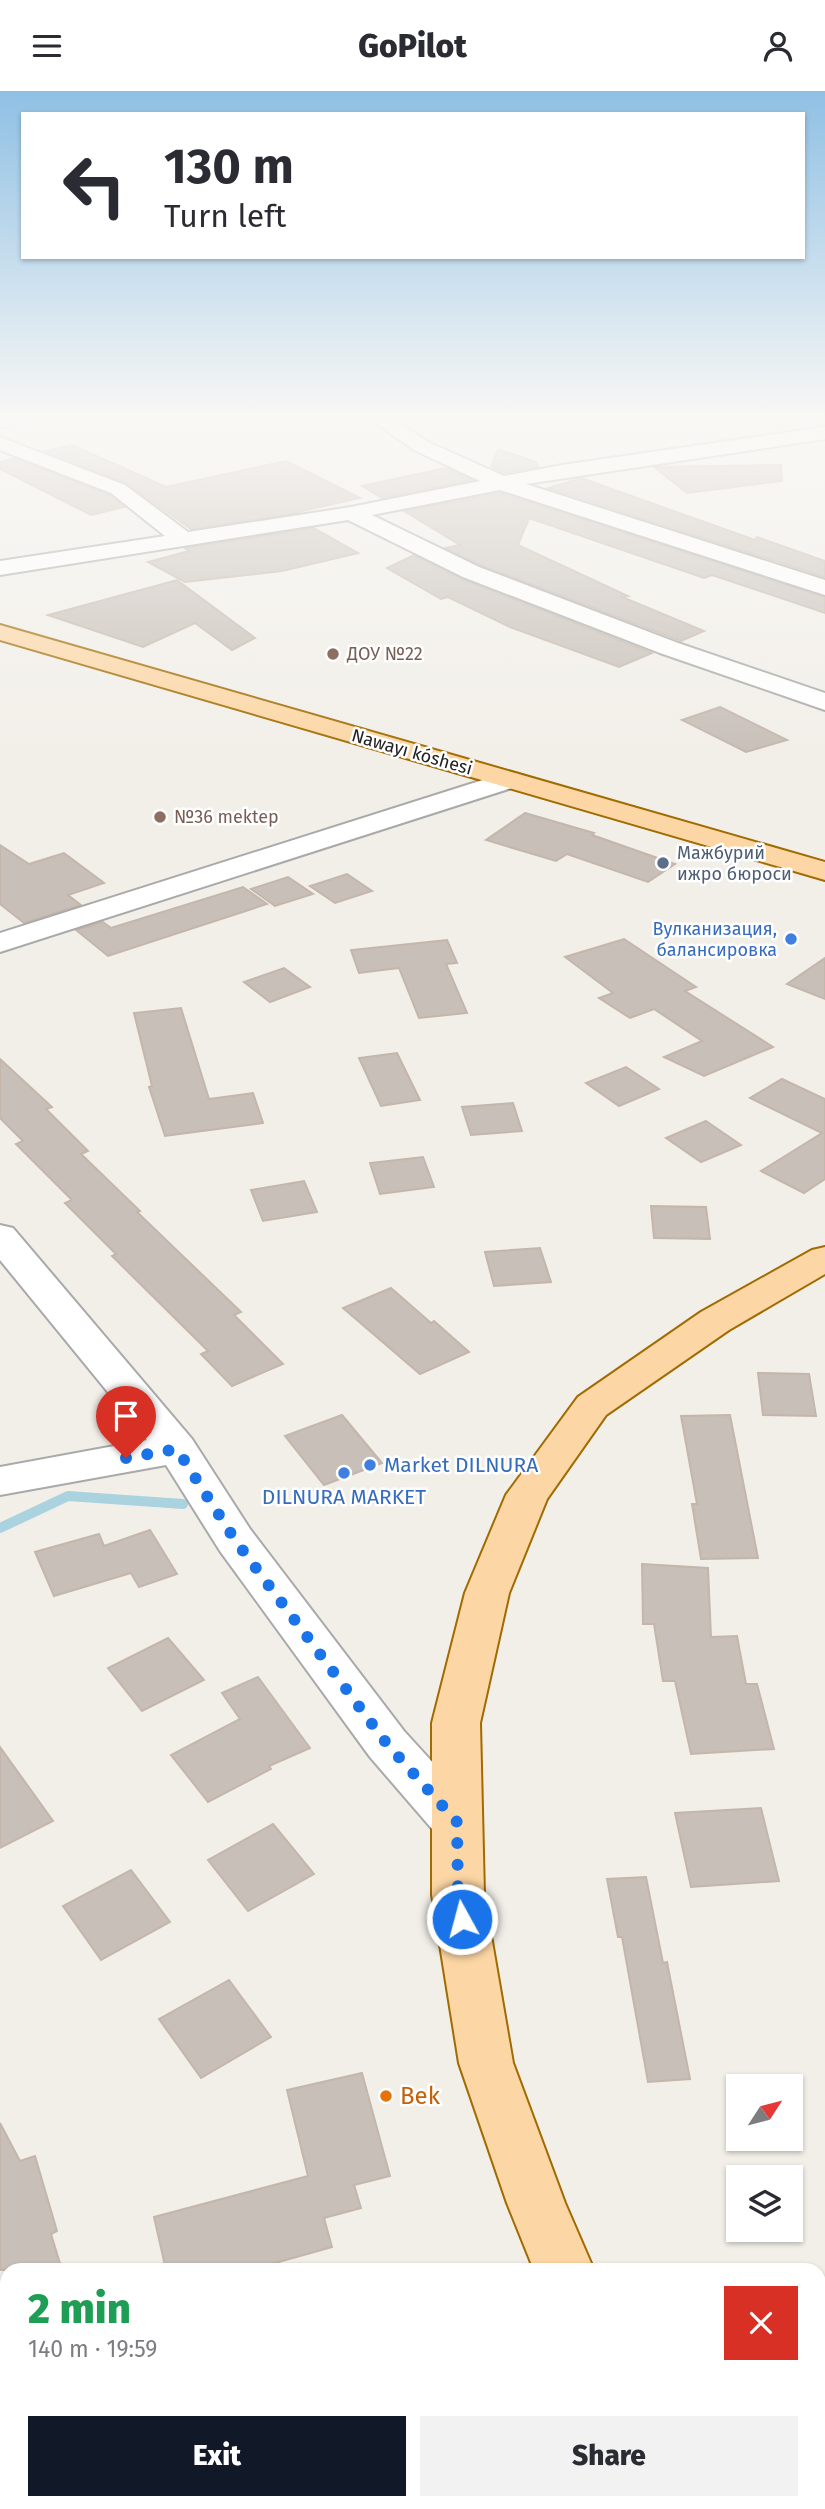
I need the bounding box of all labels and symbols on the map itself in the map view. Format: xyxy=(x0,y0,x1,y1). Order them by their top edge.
place label: ДОУ №22 xyxy=(346,643,423,665)
marker: ДОУ №22 xyxy=(325,646,341,662)
street label: Nawayı kóshesi xyxy=(349,724,475,780)
place label: №36 mektep xyxy=(174,806,279,828)
marker: №36 mektep xyxy=(152,809,168,825)
place label: Мажбурий ижро бюроси xyxy=(677,842,792,885)
marker: Мажбурий ижро бюроси xyxy=(655,855,671,871)
place label: Вулканизация, балансировка xyxy=(653,918,777,961)
marker: Вулканизация, балансировка xyxy=(783,931,799,947)
pin xyxy=(96,1386,156,1458)
place label: Market DILNURA xyxy=(384,1452,538,1478)
marker: Market DILNURA xyxy=(362,1457,378,1473)
marker: DILNURA MARKET xyxy=(336,1465,352,1481)
place label: DILNURA MARKET xyxy=(262,1484,426,1510)
position arrow xyxy=(425,1882,499,1956)
north arrow xyxy=(726,2074,803,2151)
place label: Bek xyxy=(400,2082,441,2110)
marker: Bek xyxy=(378,2088,394,2104)

